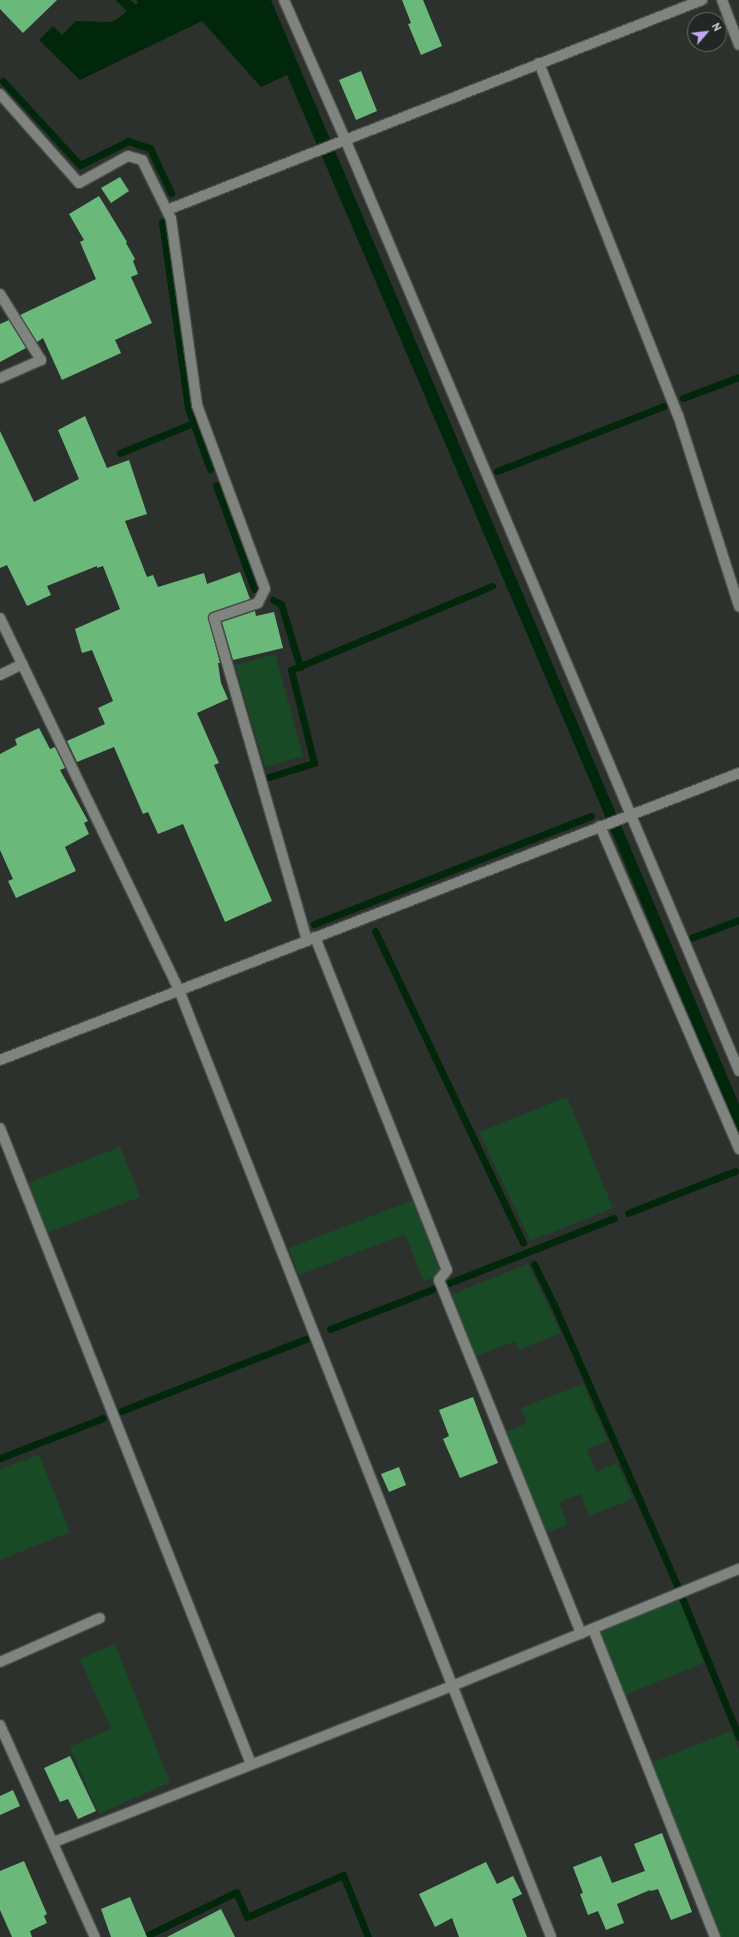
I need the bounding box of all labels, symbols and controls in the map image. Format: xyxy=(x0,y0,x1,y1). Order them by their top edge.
north arrow xyxy=(687,12,727,52)
text: N xyxy=(709,20,725,33)

